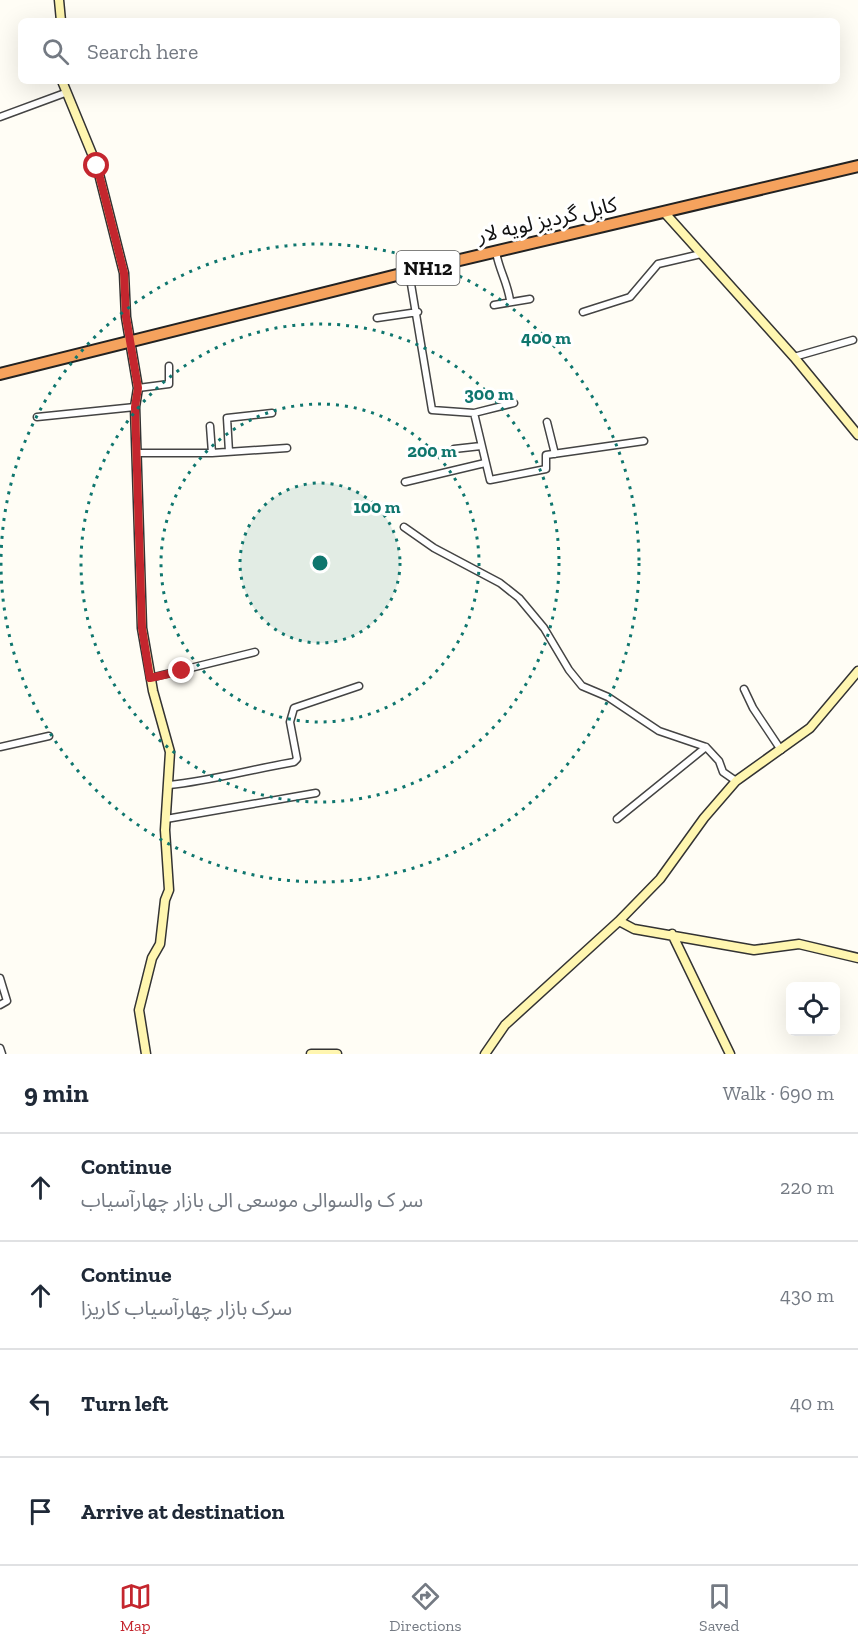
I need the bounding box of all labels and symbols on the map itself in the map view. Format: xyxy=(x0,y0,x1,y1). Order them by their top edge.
route start xyxy=(83,152,109,178)
street label: کابل گردیز لویه لار xyxy=(474,191,620,248)
road number: NH12 xyxy=(396,251,460,285)
text: 400 m xyxy=(521,327,571,349)
text: 300 m xyxy=(464,383,514,405)
text: 200 m xyxy=(407,440,457,462)
text: 100 m xyxy=(353,496,401,518)
centre of rings xyxy=(310,553,330,573)
route end xyxy=(168,657,194,683)

